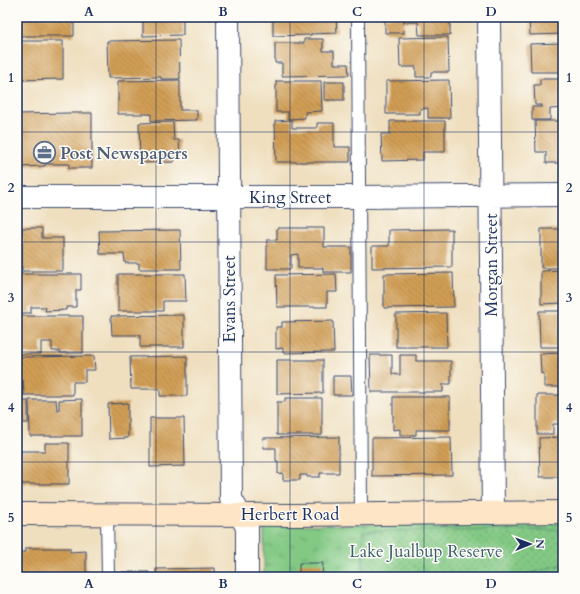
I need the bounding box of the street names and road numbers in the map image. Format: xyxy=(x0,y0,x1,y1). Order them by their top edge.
street label: King Street xyxy=(249,186,332,209)
street label: Morgan Street xyxy=(480,213,503,317)
street label: Evans Street xyxy=(218,255,241,343)
street label: Herbert Road xyxy=(241,503,339,526)

